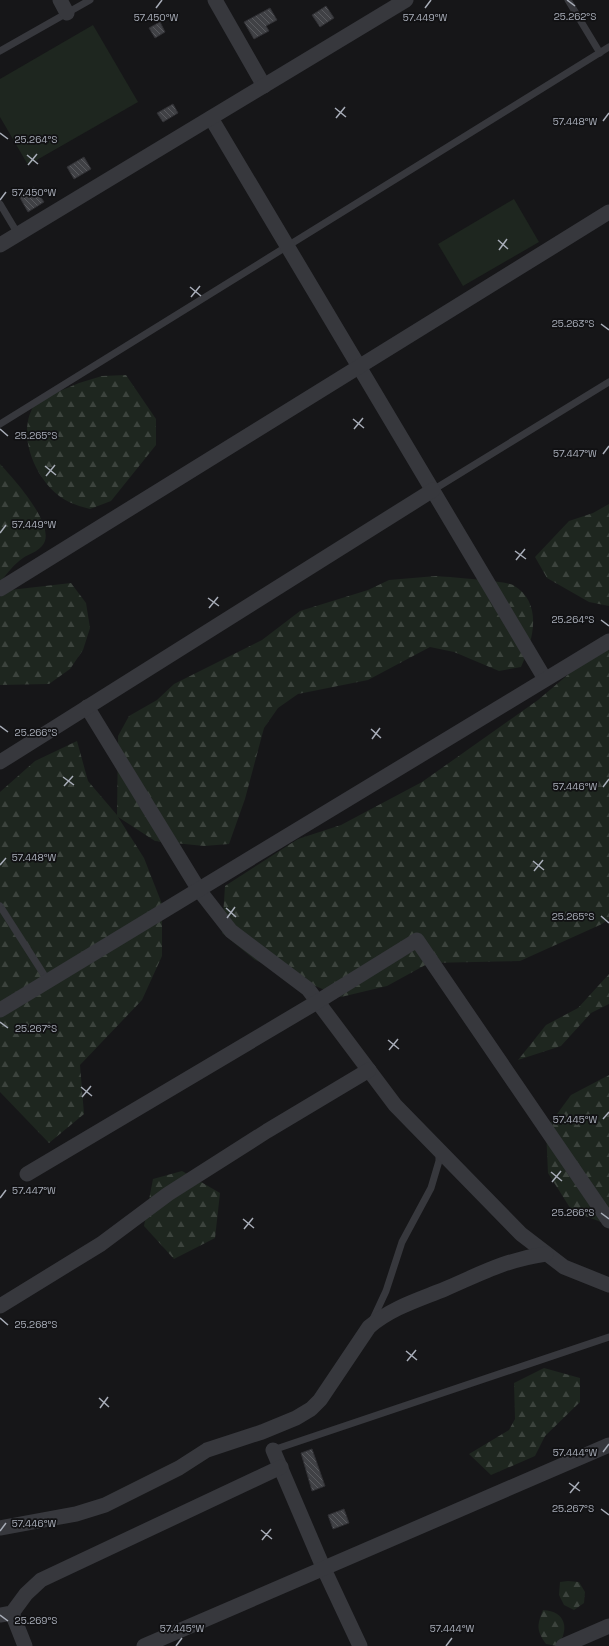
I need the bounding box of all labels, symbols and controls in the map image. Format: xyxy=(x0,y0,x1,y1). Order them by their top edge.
text: 25.262°S xyxy=(554,10,596,23)
text: 57.450°W xyxy=(134,11,179,24)
text: 57.449°W xyxy=(403,11,448,24)
text: 57.448°W xyxy=(553,115,598,128)
text: 25.264°S xyxy=(15,133,57,146)
text: 57.450°W xyxy=(12,186,57,199)
text: 25.263°S xyxy=(552,317,594,330)
text: 25.265°S xyxy=(15,429,57,442)
text: 57.447°W xyxy=(553,447,597,460)
text: 57.449°W xyxy=(12,518,57,531)
text: 25.264°S xyxy=(552,613,594,626)
text: 25.266°S xyxy=(15,726,57,739)
text: 57.446°W xyxy=(553,780,598,793)
text: 57.448°W xyxy=(12,851,57,864)
text: 25.265°S xyxy=(552,910,594,923)
text: 25.267°S xyxy=(15,1022,57,1035)
text: 57.445°W xyxy=(553,1113,597,1126)
text: 57.447°W xyxy=(12,1184,56,1197)
text: 25.266°S xyxy=(552,1206,594,1219)
text: 25.268°S xyxy=(15,1318,57,1331)
text: 57.444°W xyxy=(553,1446,598,1459)
text: 25.267°S xyxy=(552,1502,594,1515)
text: 57.446°W xyxy=(12,1517,57,1530)
text: 25.269°S xyxy=(15,1614,57,1627)
text: 57.445°W xyxy=(160,1622,204,1635)
text: 57.444°W xyxy=(430,1622,475,1635)

